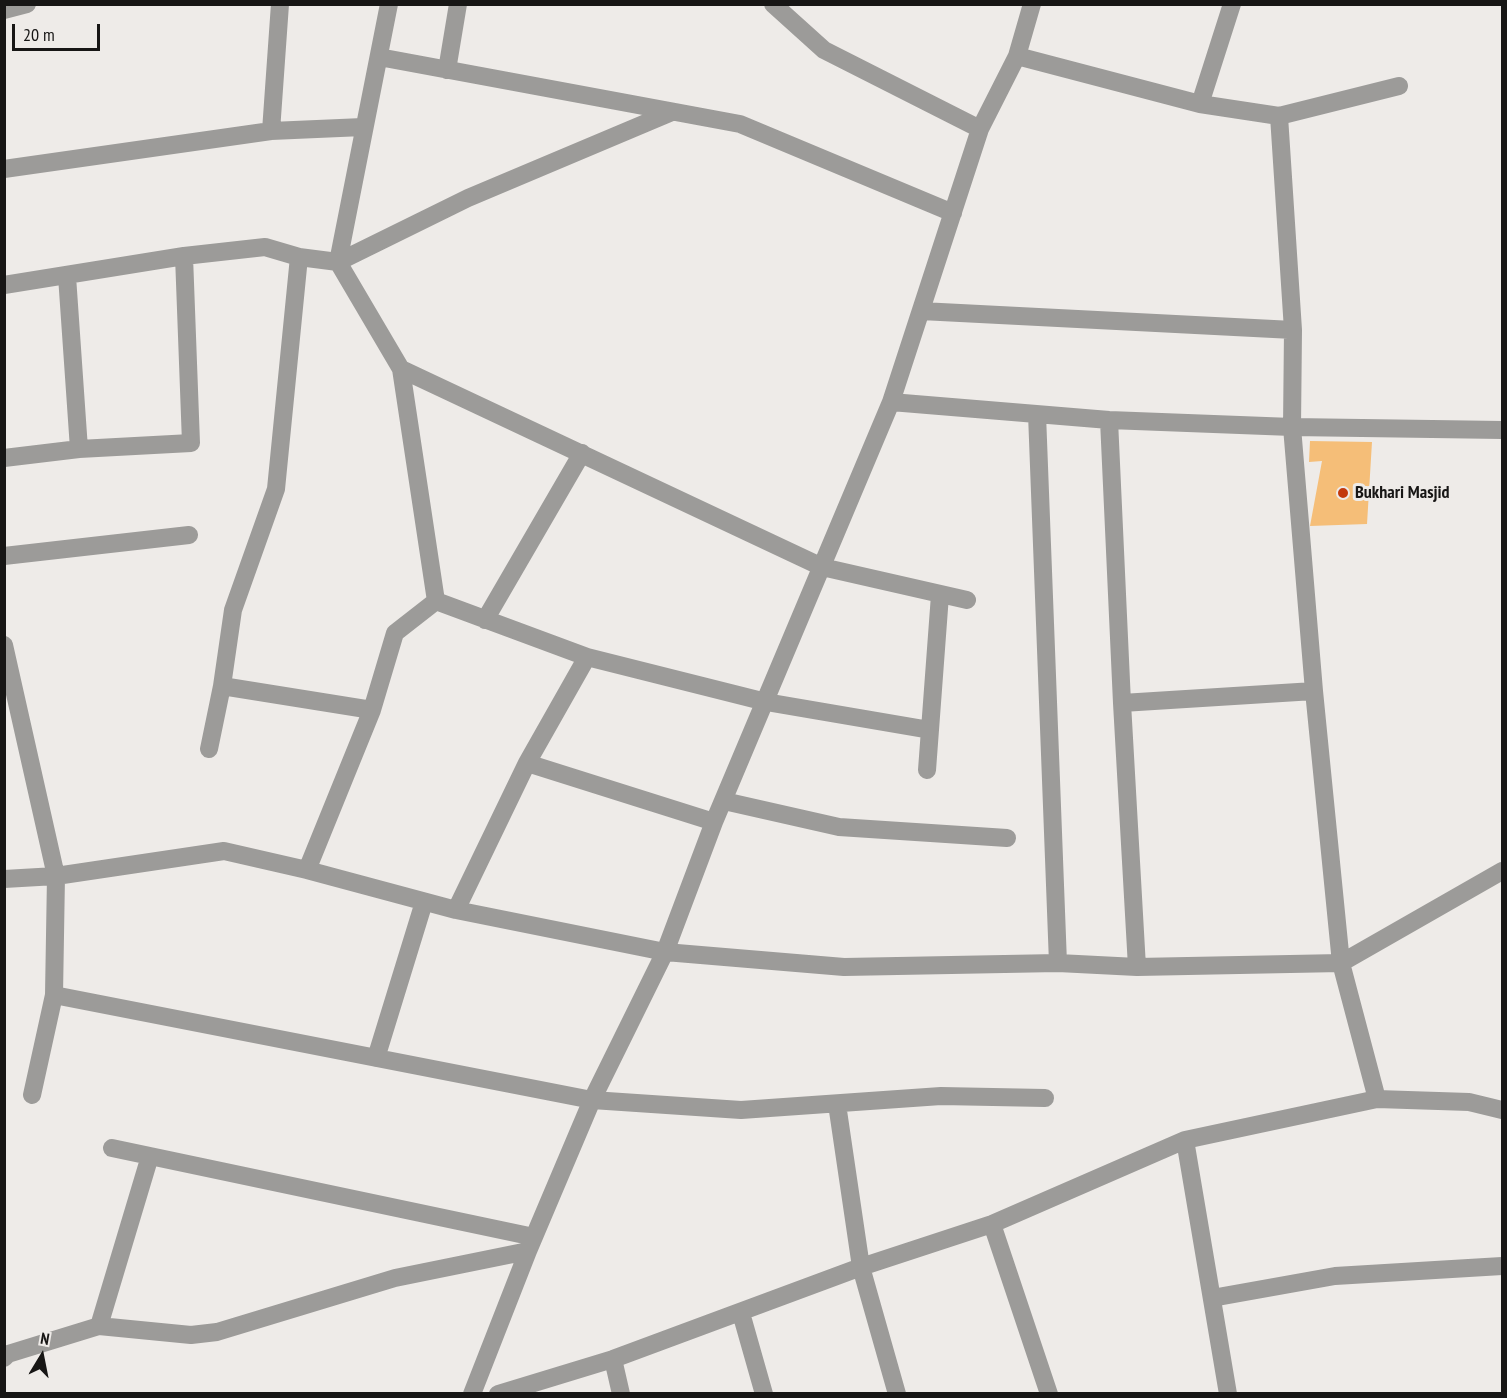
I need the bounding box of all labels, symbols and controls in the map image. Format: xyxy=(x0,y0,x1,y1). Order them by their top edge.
scale bar xyxy=(15,12,104,50)
text: 20 m xyxy=(23,23,55,46)
place label: Bukhari Masjid xyxy=(1355,482,1450,504)
marker: Bukhari Masjid xyxy=(1336,486,1350,500)
north arrow xyxy=(12,1326,72,1386)
text: N xyxy=(39,1328,51,1349)

